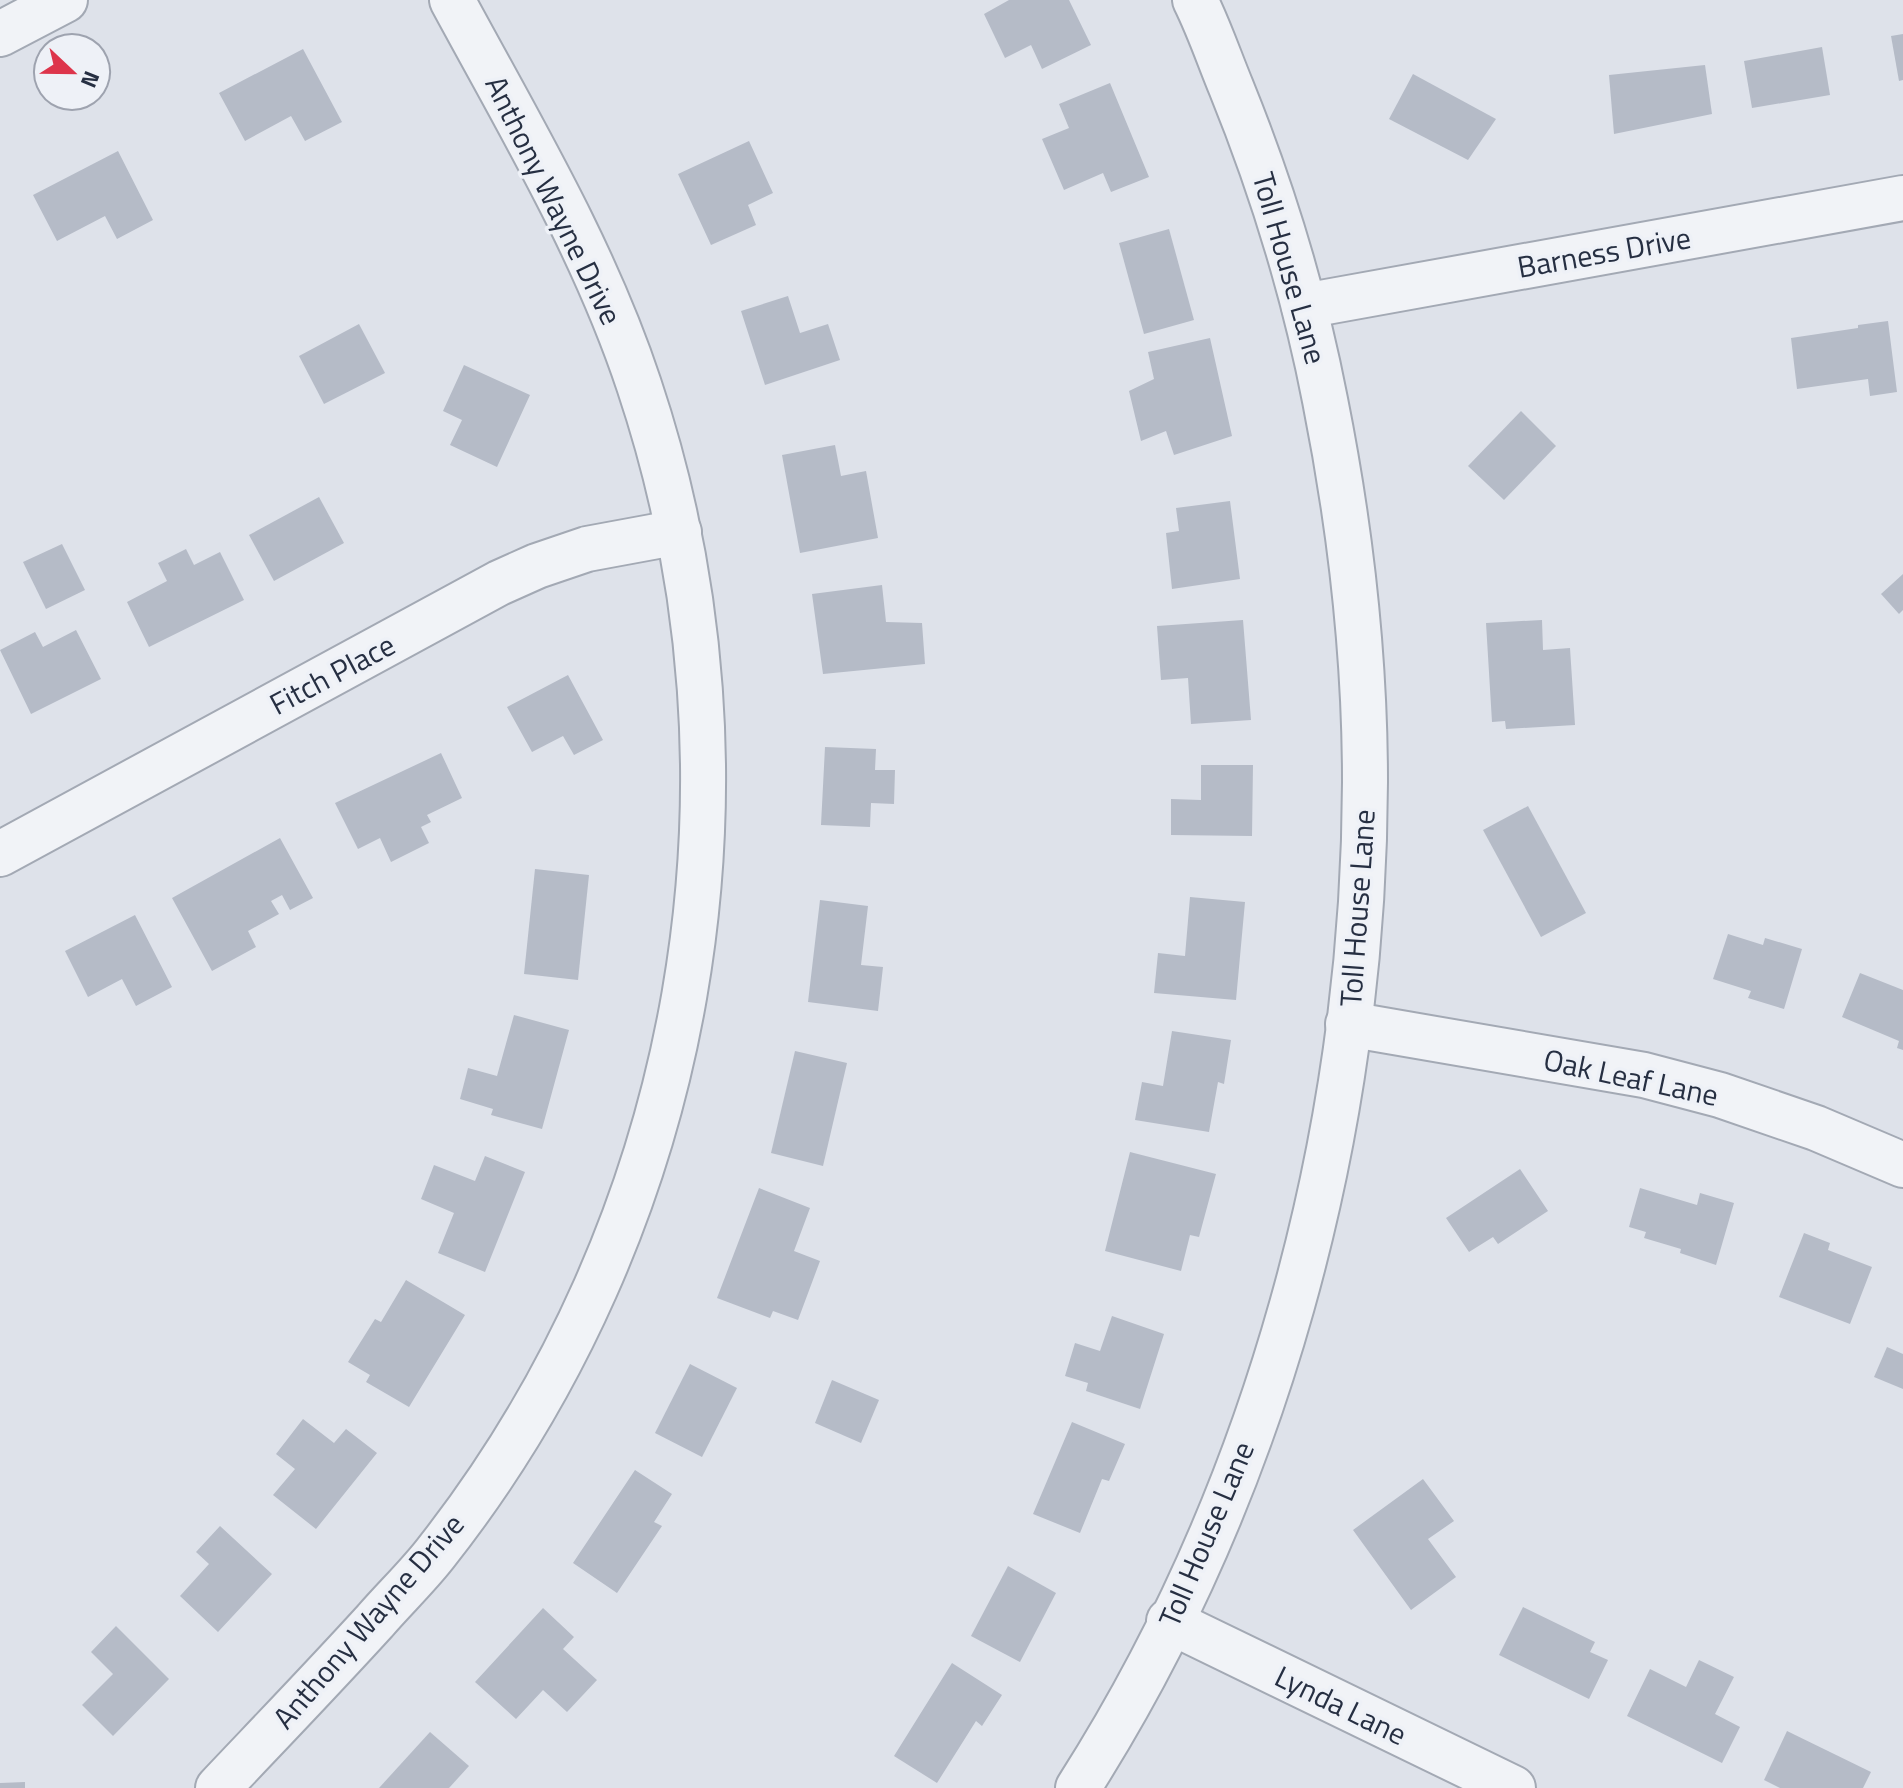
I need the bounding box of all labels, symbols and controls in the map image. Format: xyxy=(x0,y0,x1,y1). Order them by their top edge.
north arrow xyxy=(32,32,112,112)
text: N xyxy=(72,66,109,93)
street label: Anthony Wayne Drive xyxy=(474,68,634,332)
street label: Toll House Lane xyxy=(1241,167,1339,369)
street label: Barness Drive xyxy=(1514,214,1694,290)
street label: Fitch Place xyxy=(261,622,403,726)
street label: Toll House Lane xyxy=(1327,808,1387,1008)
street label: Oak Leaf Lane xyxy=(1539,1036,1723,1118)
street label: Toll House Lane xyxy=(1146,1434,1266,1634)
street label: Anthony Wayne Drive xyxy=(261,1503,475,1739)
street label: Lynda Lane xyxy=(1267,1653,1415,1757)

